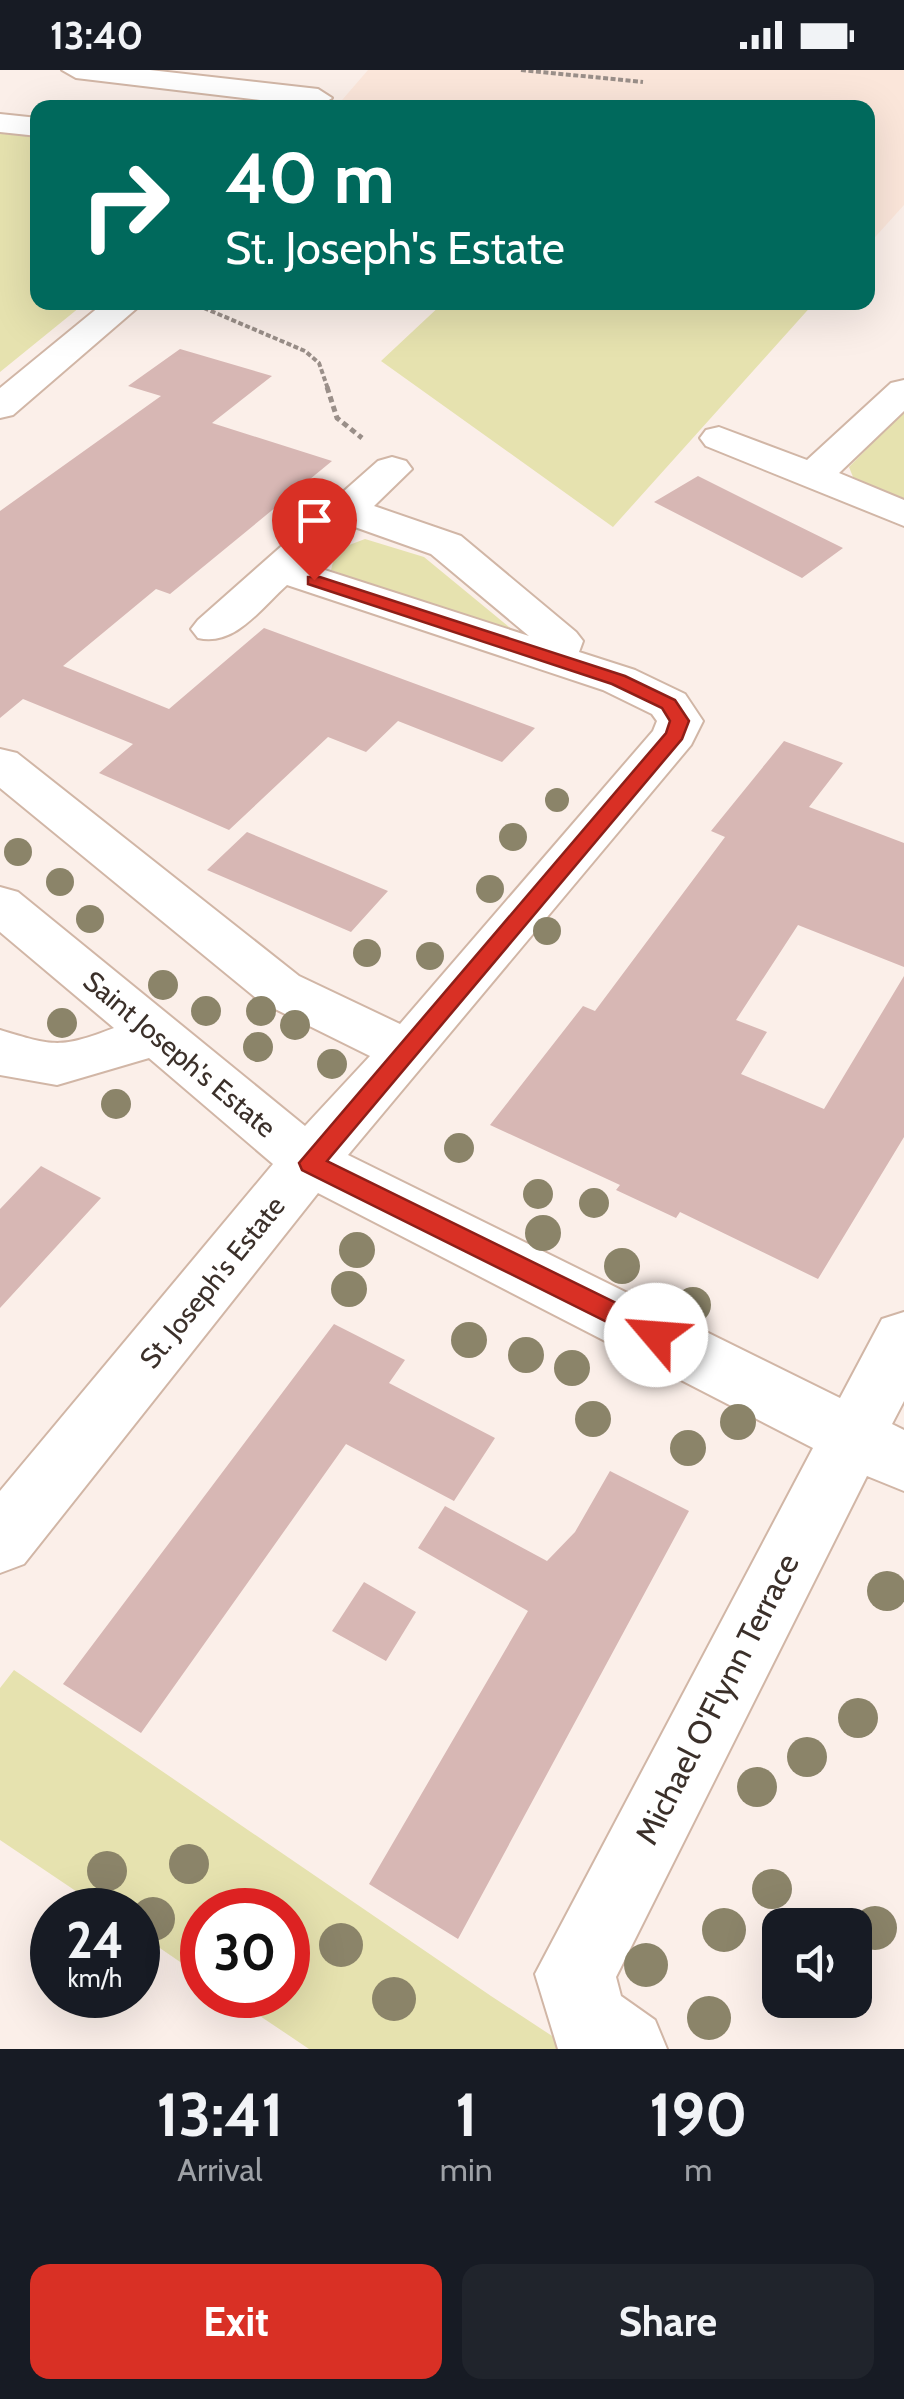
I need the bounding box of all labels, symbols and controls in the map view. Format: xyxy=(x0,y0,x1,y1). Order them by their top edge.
text: 13:40 xyxy=(50,12,143,59)
text: 40 m xyxy=(225,135,394,221)
icon: right xyxy=(60,140,190,270)
text: St. Joseph's Estate xyxy=(225,221,565,275)
pin xyxy=(272,478,357,581)
icon: arrive xyxy=(287,493,342,548)
street label: Saint Joseph's Estate xyxy=(77,964,283,1144)
street label: St. Joseph's Estate xyxy=(132,1189,292,1375)
position arrow xyxy=(604,1283,708,1387)
street label: Michael O'Flynn Terrace xyxy=(626,1547,807,1851)
speed limit sign: 30 xyxy=(180,1888,310,2018)
map controls xyxy=(762,1908,872,2018)
button: sound xyxy=(762,1908,872,2018)
text: 24 xyxy=(66,1910,124,1971)
text: km/h xyxy=(68,1963,122,1993)
text: 13:41 xyxy=(157,2078,283,2151)
text: 1 xyxy=(455,2078,477,2151)
text: 190 xyxy=(649,2078,747,2151)
text: Arrival xyxy=(177,2150,263,2189)
text: min xyxy=(440,2150,493,2189)
text: m xyxy=(684,2150,712,2189)
button: Exit xyxy=(30,2264,442,2379)
button: Share xyxy=(462,2264,874,2379)

